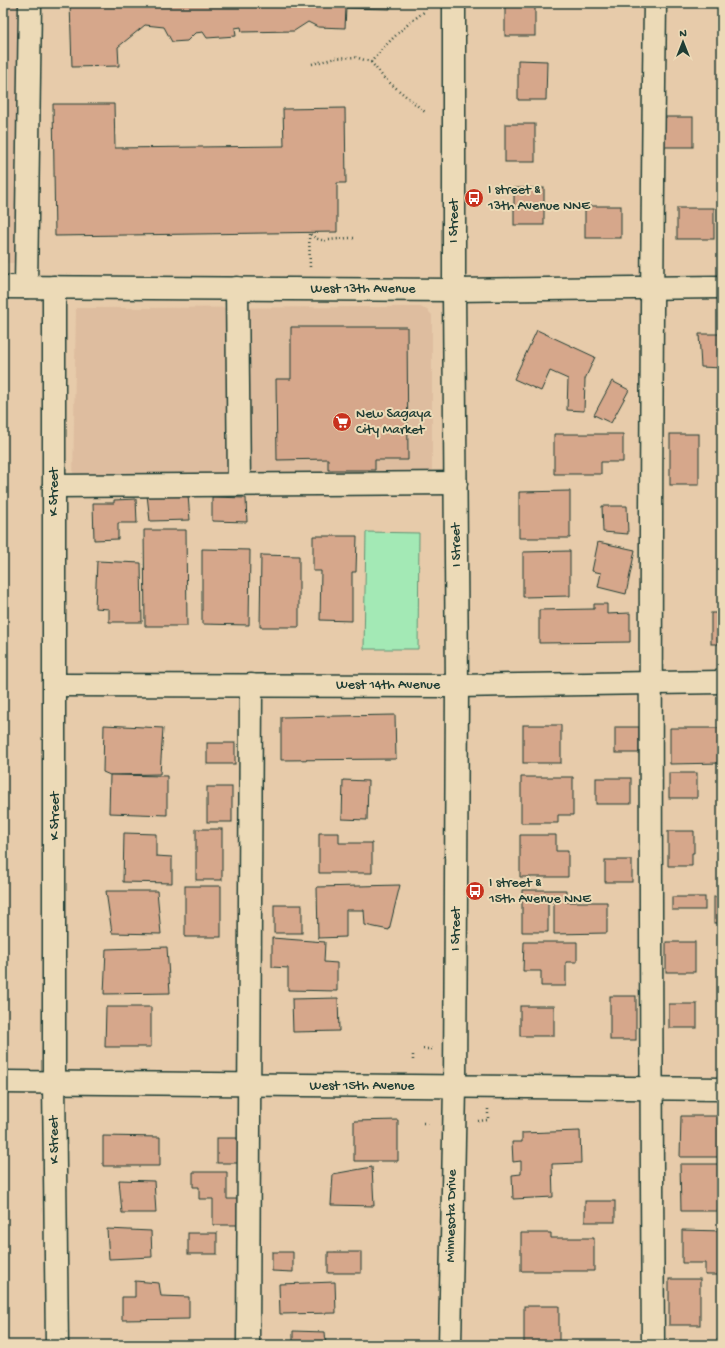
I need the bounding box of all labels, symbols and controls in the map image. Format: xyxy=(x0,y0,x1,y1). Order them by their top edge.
north arrow xyxy=(663,22,703,62)
text: N xyxy=(679,28,687,40)
place label: I street & 13th Avenue NNE xyxy=(487,182,591,215)
bus stop icon: I street & 13th Avenue NNE xyxy=(463,187,485,209)
street label: I Street xyxy=(446,198,463,243)
street label: West 13th Avenue xyxy=(311,281,416,298)
place label: New Sagaya City Market xyxy=(356,406,432,439)
supermarket icon: New Sagaya City Market xyxy=(331,411,353,433)
street label: K Street xyxy=(46,467,63,516)
street label: I Street xyxy=(448,522,466,567)
street label: West 14th Avenue xyxy=(336,677,441,694)
street label: K Street xyxy=(47,791,64,840)
place label: I street & 15th Avenue NNE xyxy=(488,875,592,908)
bus stop icon: I street & 15th Avenue NNE xyxy=(464,880,486,902)
street label: I Street xyxy=(448,906,465,951)
street label: West 15th Avenue xyxy=(310,1078,415,1095)
street label: K Street xyxy=(46,1114,64,1164)
street label: Minnesota Drive xyxy=(443,1169,461,1263)

